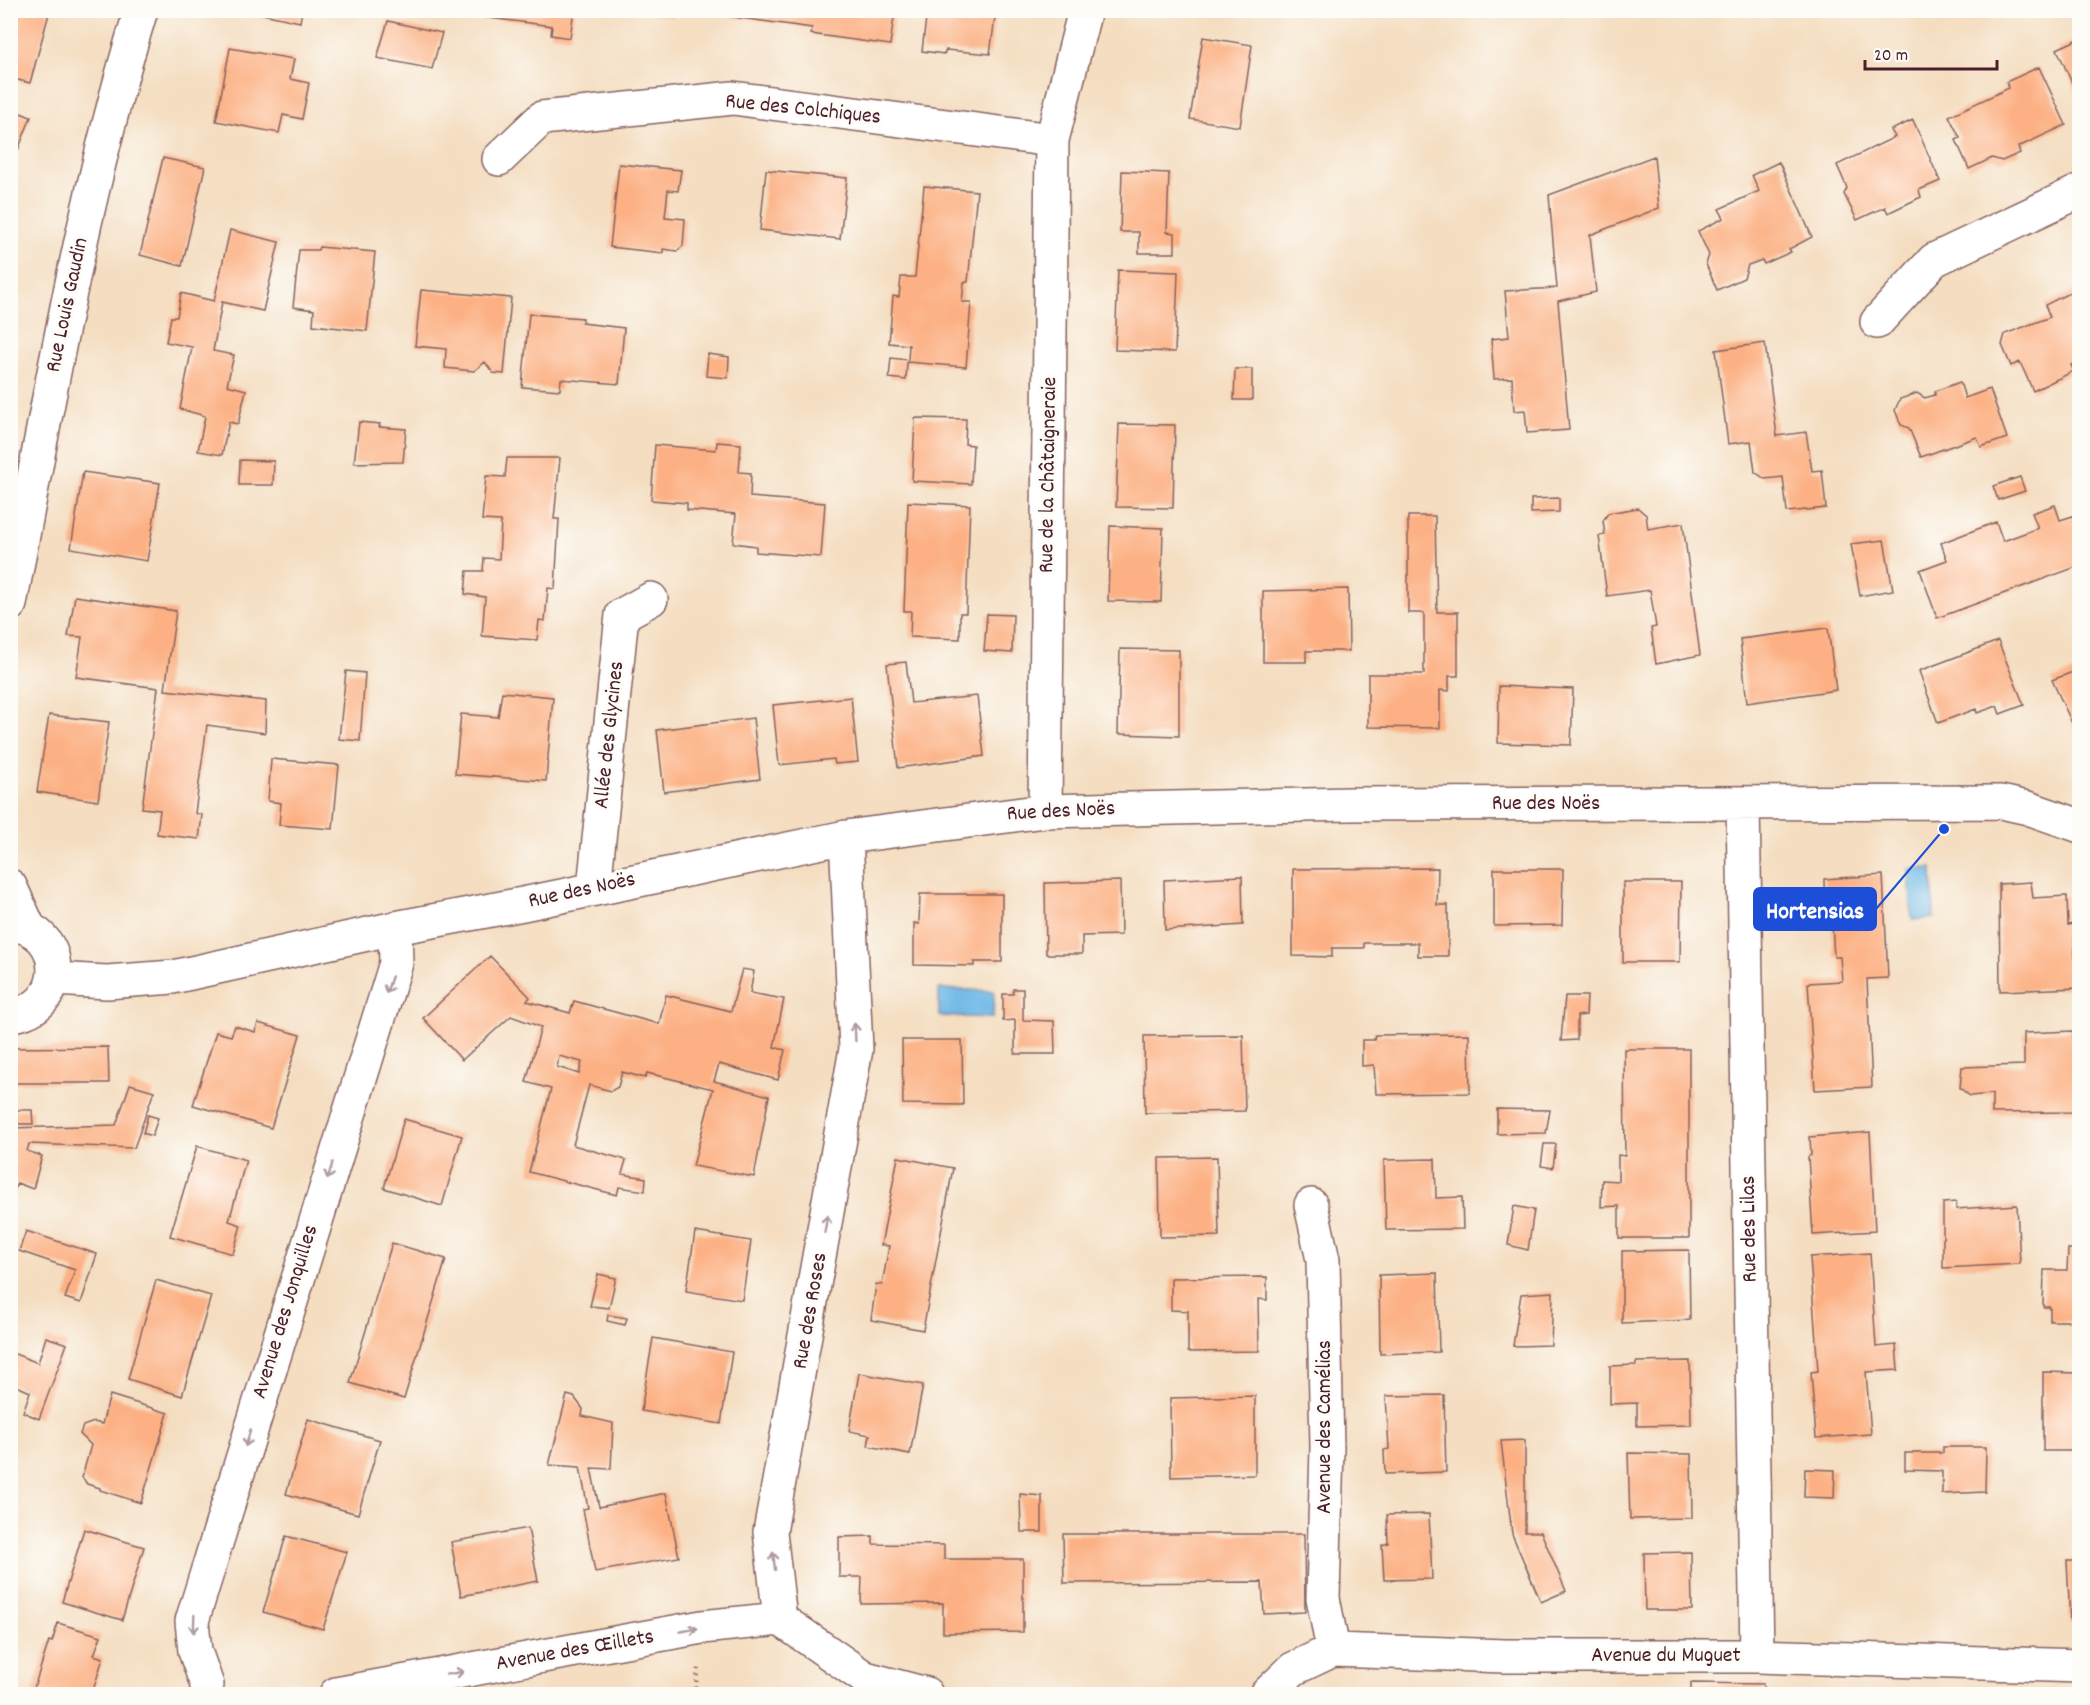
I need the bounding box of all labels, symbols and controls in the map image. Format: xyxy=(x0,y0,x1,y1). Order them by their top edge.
scale bar xyxy=(1865,33,1997,71)
text: 20 m xyxy=(1874,44,1908,69)
street label: Rue des Colchiques xyxy=(724,86,882,134)
street label: Rue Louis Gaudin xyxy=(39,235,97,375)
street label: Rue de la Châtaigneraie xyxy=(1032,376,1066,574)
street label: Allée des Glycines xyxy=(587,660,633,810)
street label: Rue des Noës xyxy=(1492,789,1600,820)
street label: Rue des Noës xyxy=(1006,794,1116,830)
street label: Rue des Noës xyxy=(526,865,638,917)
callout: Hortensias xyxy=(1754,888,1876,930)
text: Hortensias xyxy=(1766,896,1864,930)
one-way arrow xyxy=(383,975,394,994)
one-way arrow xyxy=(850,1023,861,1043)
one-way arrow xyxy=(323,1161,334,1180)
street label: Rue des Lilas xyxy=(1734,1175,1766,1283)
one-way arrow xyxy=(821,1215,832,1235)
street label: Avenue des Jonquilles xyxy=(245,1221,327,1403)
street label: Rue des Roses xyxy=(785,1250,837,1372)
street label: Avenue des Camélias xyxy=(1310,1340,1341,1514)
one-way arrow xyxy=(242,1428,253,1447)
one-way arrow xyxy=(768,1552,779,1572)
one-way arrow xyxy=(188,1614,199,1634)
street label: Avenue des Œillets xyxy=(494,1622,656,1680)
one-way arrow xyxy=(678,1624,698,1635)
street label: Avenue du Muguet xyxy=(1591,1641,1741,1672)
one-way arrow xyxy=(445,1667,465,1678)

